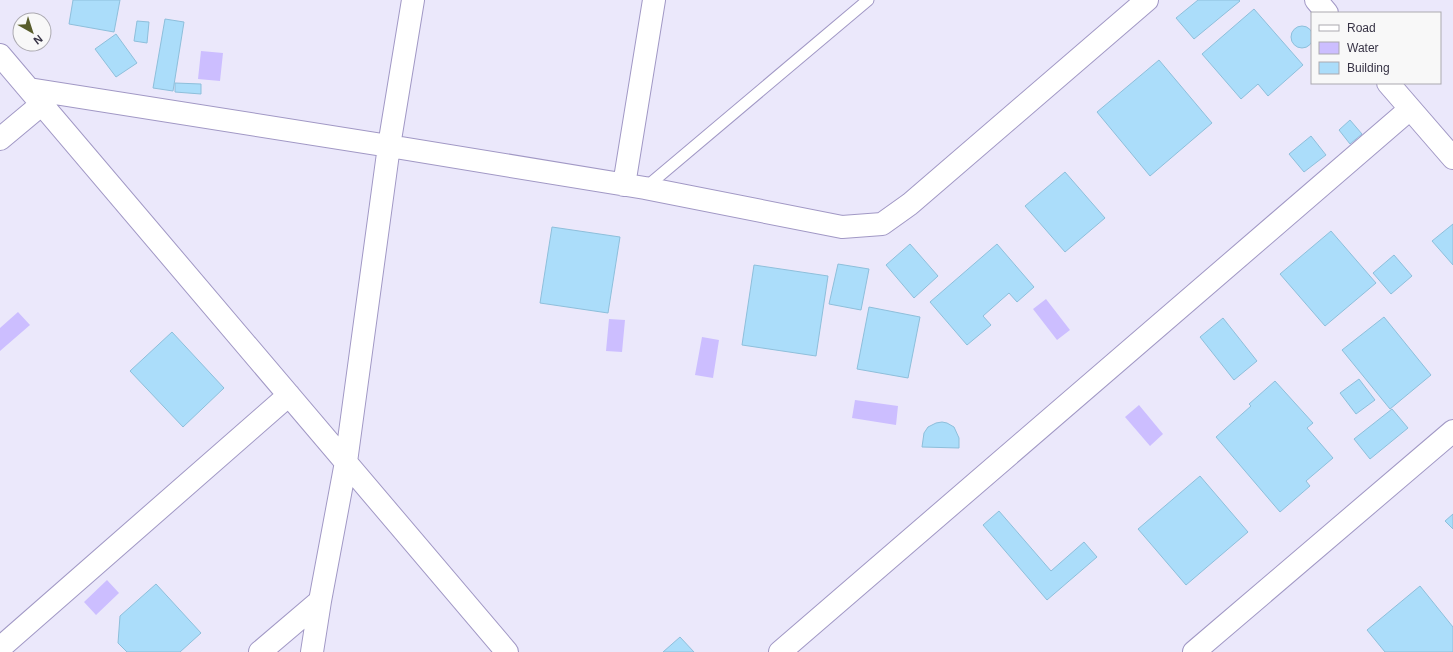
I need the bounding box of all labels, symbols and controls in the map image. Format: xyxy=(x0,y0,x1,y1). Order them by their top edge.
north arrow xyxy=(12,12,52,52)
legend xyxy=(1311,12,1441,84)
text: Road xyxy=(1347,21,1376,35)
text: N xyxy=(31,33,45,47)
text: Water xyxy=(1347,41,1379,55)
text: Building xyxy=(1347,61,1390,75)

